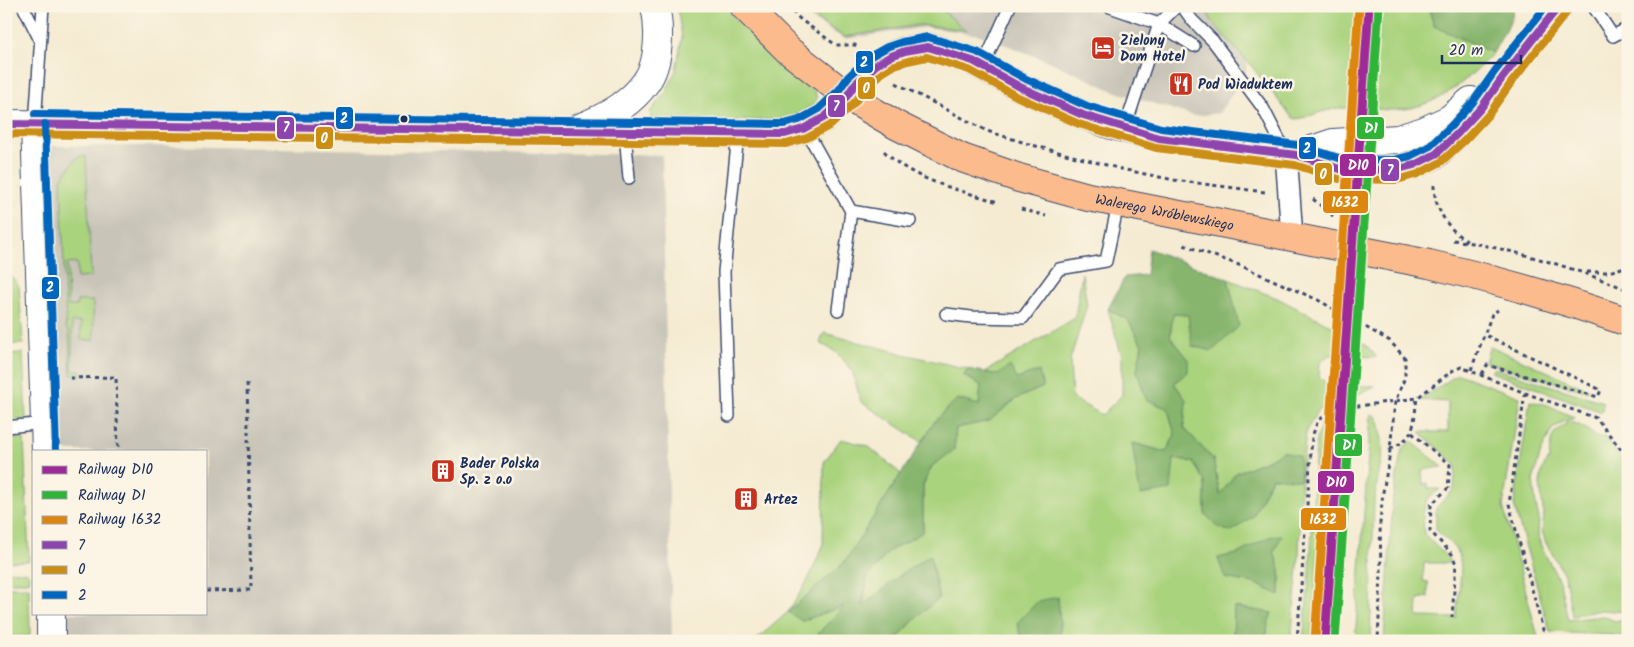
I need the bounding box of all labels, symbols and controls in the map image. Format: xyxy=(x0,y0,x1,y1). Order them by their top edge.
place label: Zielony Dom Hotel xyxy=(1120,30,1185,68)
scale bar xyxy=(1442,32,1520,64)
hotel icon: Zielony Dom Hotel xyxy=(1090,35,1116,61)
text: 20 m xyxy=(1449,39,1483,63)
line badge: 2 xyxy=(855,50,874,74)
text: 2 xyxy=(860,52,868,74)
restaurant icon: Pod Wiaduktem xyxy=(1168,71,1194,97)
place label: Pod Wiaduktem xyxy=(1198,74,1293,96)
line badge: 0 xyxy=(857,76,876,100)
text: 0 xyxy=(862,78,870,100)
line badge: 7 xyxy=(827,94,846,118)
text: 7 xyxy=(833,96,840,118)
line badge: 2 xyxy=(335,106,354,130)
text: 2 xyxy=(340,108,348,130)
unlabelled marker xyxy=(399,114,409,124)
line badge: 7 xyxy=(276,116,295,140)
line badge: D1 xyxy=(1356,116,1385,140)
text: 7 xyxy=(283,117,290,139)
text: D1 xyxy=(1364,118,1379,140)
line badge: 0 xyxy=(315,126,334,150)
text: 0 xyxy=(320,128,328,150)
line badge: 2 xyxy=(1298,136,1317,160)
text: 2 xyxy=(1303,138,1311,160)
line badge: D10 xyxy=(1339,153,1377,177)
text: D10 xyxy=(1348,155,1369,177)
line badge: 7 xyxy=(1380,158,1400,182)
text: 7 xyxy=(1387,160,1394,182)
line badge: 0 xyxy=(1314,162,1333,186)
text: 0 xyxy=(1319,164,1327,186)
street label: Walerego Wróblewskiego xyxy=(1094,189,1236,237)
line badge: 1632 xyxy=(1322,190,1369,214)
text: 1632 xyxy=(1331,192,1359,214)
line badge: 2 xyxy=(41,276,60,300)
text: 2 xyxy=(46,277,54,299)
line badge: D1 xyxy=(1334,433,1363,457)
text: D1 xyxy=(1342,435,1357,457)
legend xyxy=(32,450,208,614)
place label: Bader Polska Sp. z o.o xyxy=(460,453,539,491)
text: Railway D10 xyxy=(78,458,154,482)
building icon: Bader Polska Sp. z o.o xyxy=(430,458,456,484)
line badge: D10 xyxy=(1317,470,1355,494)
text: D10 xyxy=(1326,472,1347,494)
text: Railway D1 xyxy=(78,484,146,508)
building icon: Artez xyxy=(733,486,759,512)
place label: Artez xyxy=(764,489,798,511)
line badge: 1632 xyxy=(1300,507,1347,531)
text: Railway 1632 xyxy=(78,508,162,532)
text: 1632 xyxy=(1309,509,1337,531)
text: 7 xyxy=(78,534,86,558)
text: 0 xyxy=(78,558,86,582)
text: 2 xyxy=(78,584,87,608)

